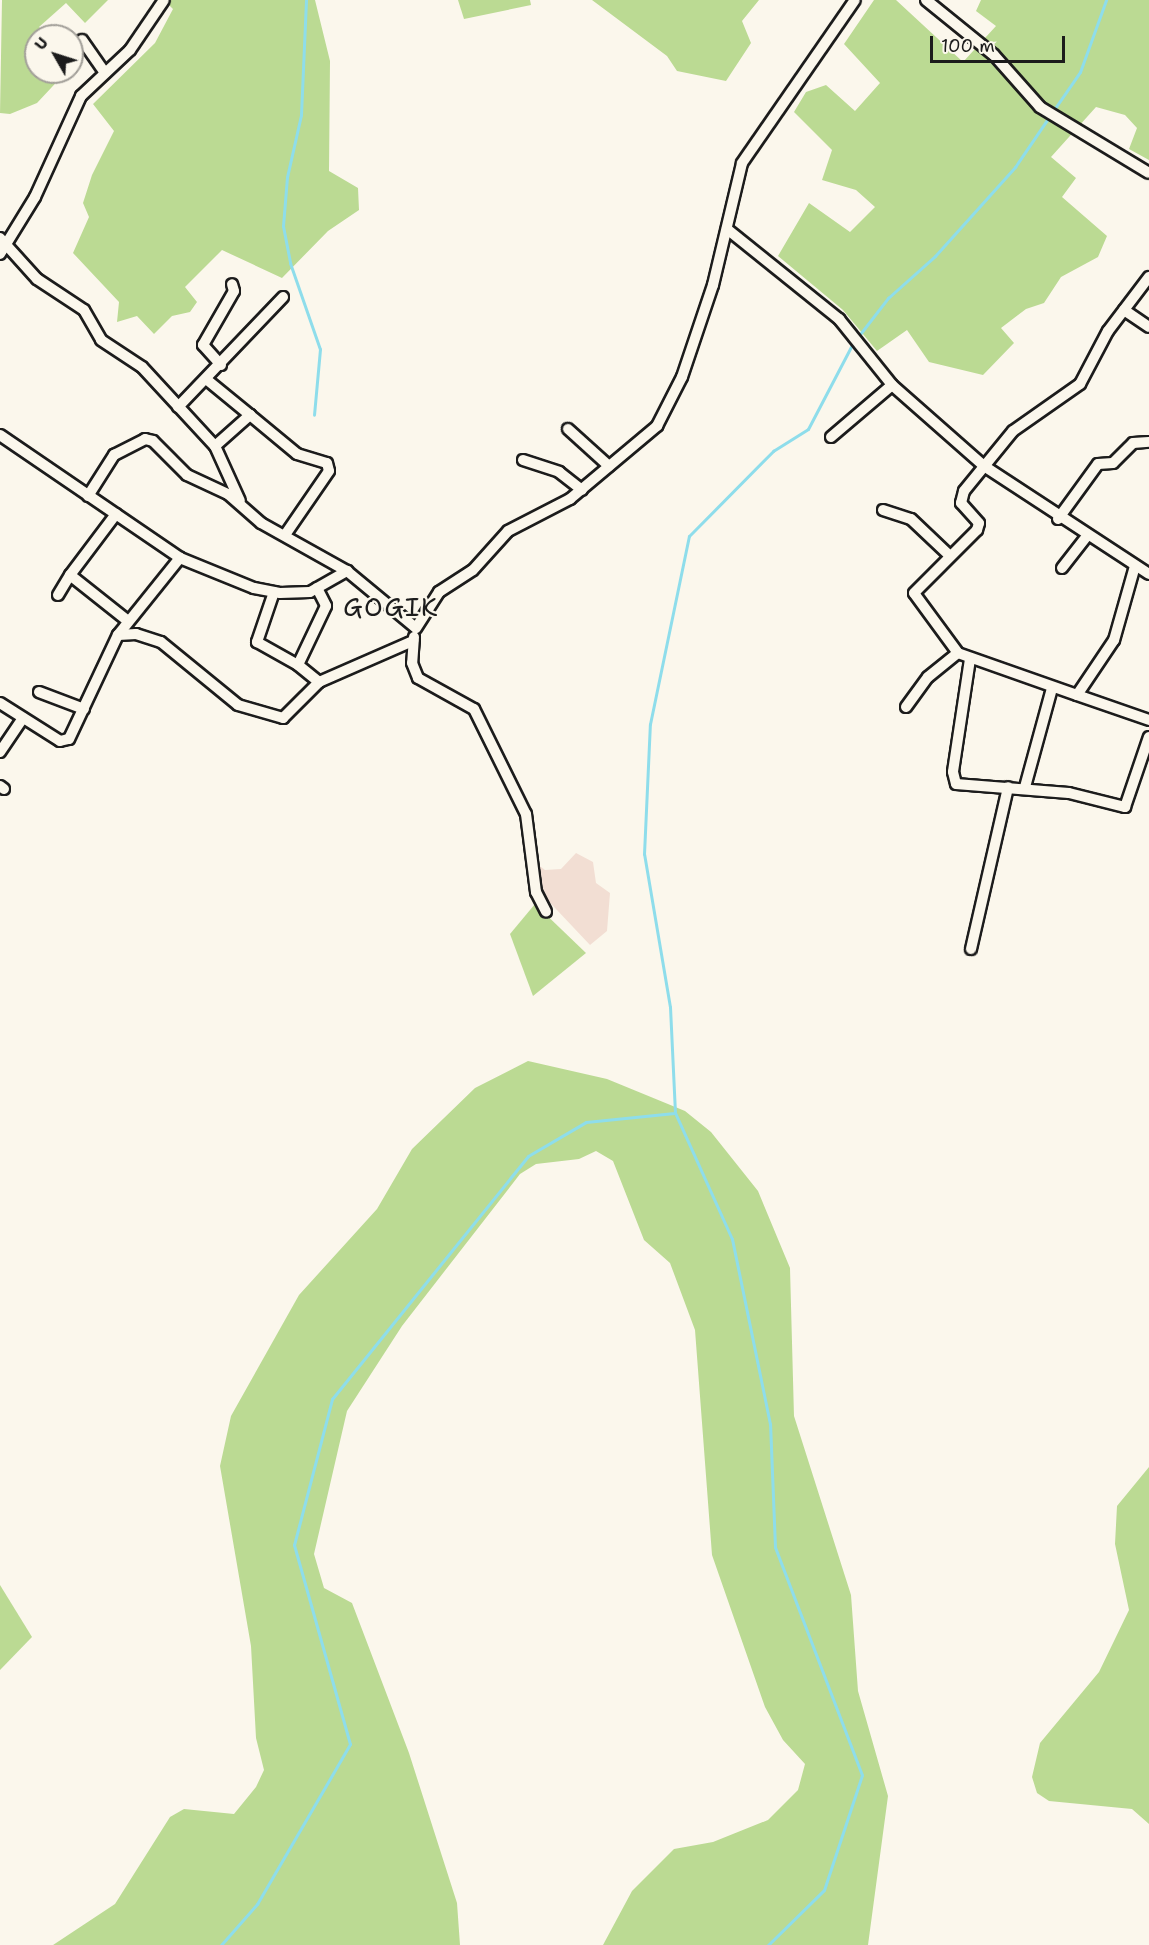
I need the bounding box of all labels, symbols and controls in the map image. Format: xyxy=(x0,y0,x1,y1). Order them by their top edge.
north arrow xyxy=(24,24,84,84)
scale bar xyxy=(933,24,1068,62)
text: U xyxy=(30,33,53,54)
text: 100 m xyxy=(941,34,995,58)
district label: GOGIK xyxy=(343,591,439,623)

